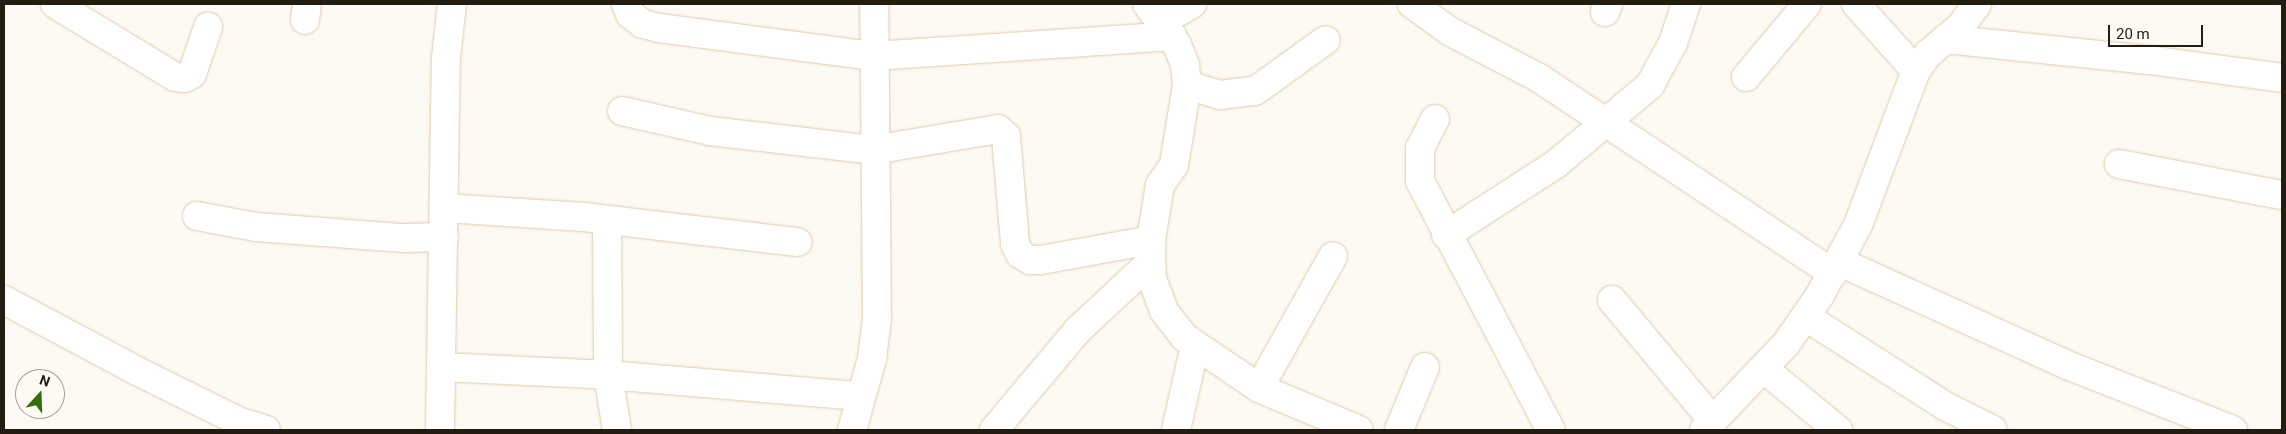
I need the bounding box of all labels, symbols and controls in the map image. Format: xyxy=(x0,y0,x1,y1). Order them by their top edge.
scale bar xyxy=(2111,15,2206,47)
text: 20 m xyxy=(2116,25,2150,43)
north arrow xyxy=(15,369,65,419)
text: N xyxy=(37,372,52,390)

